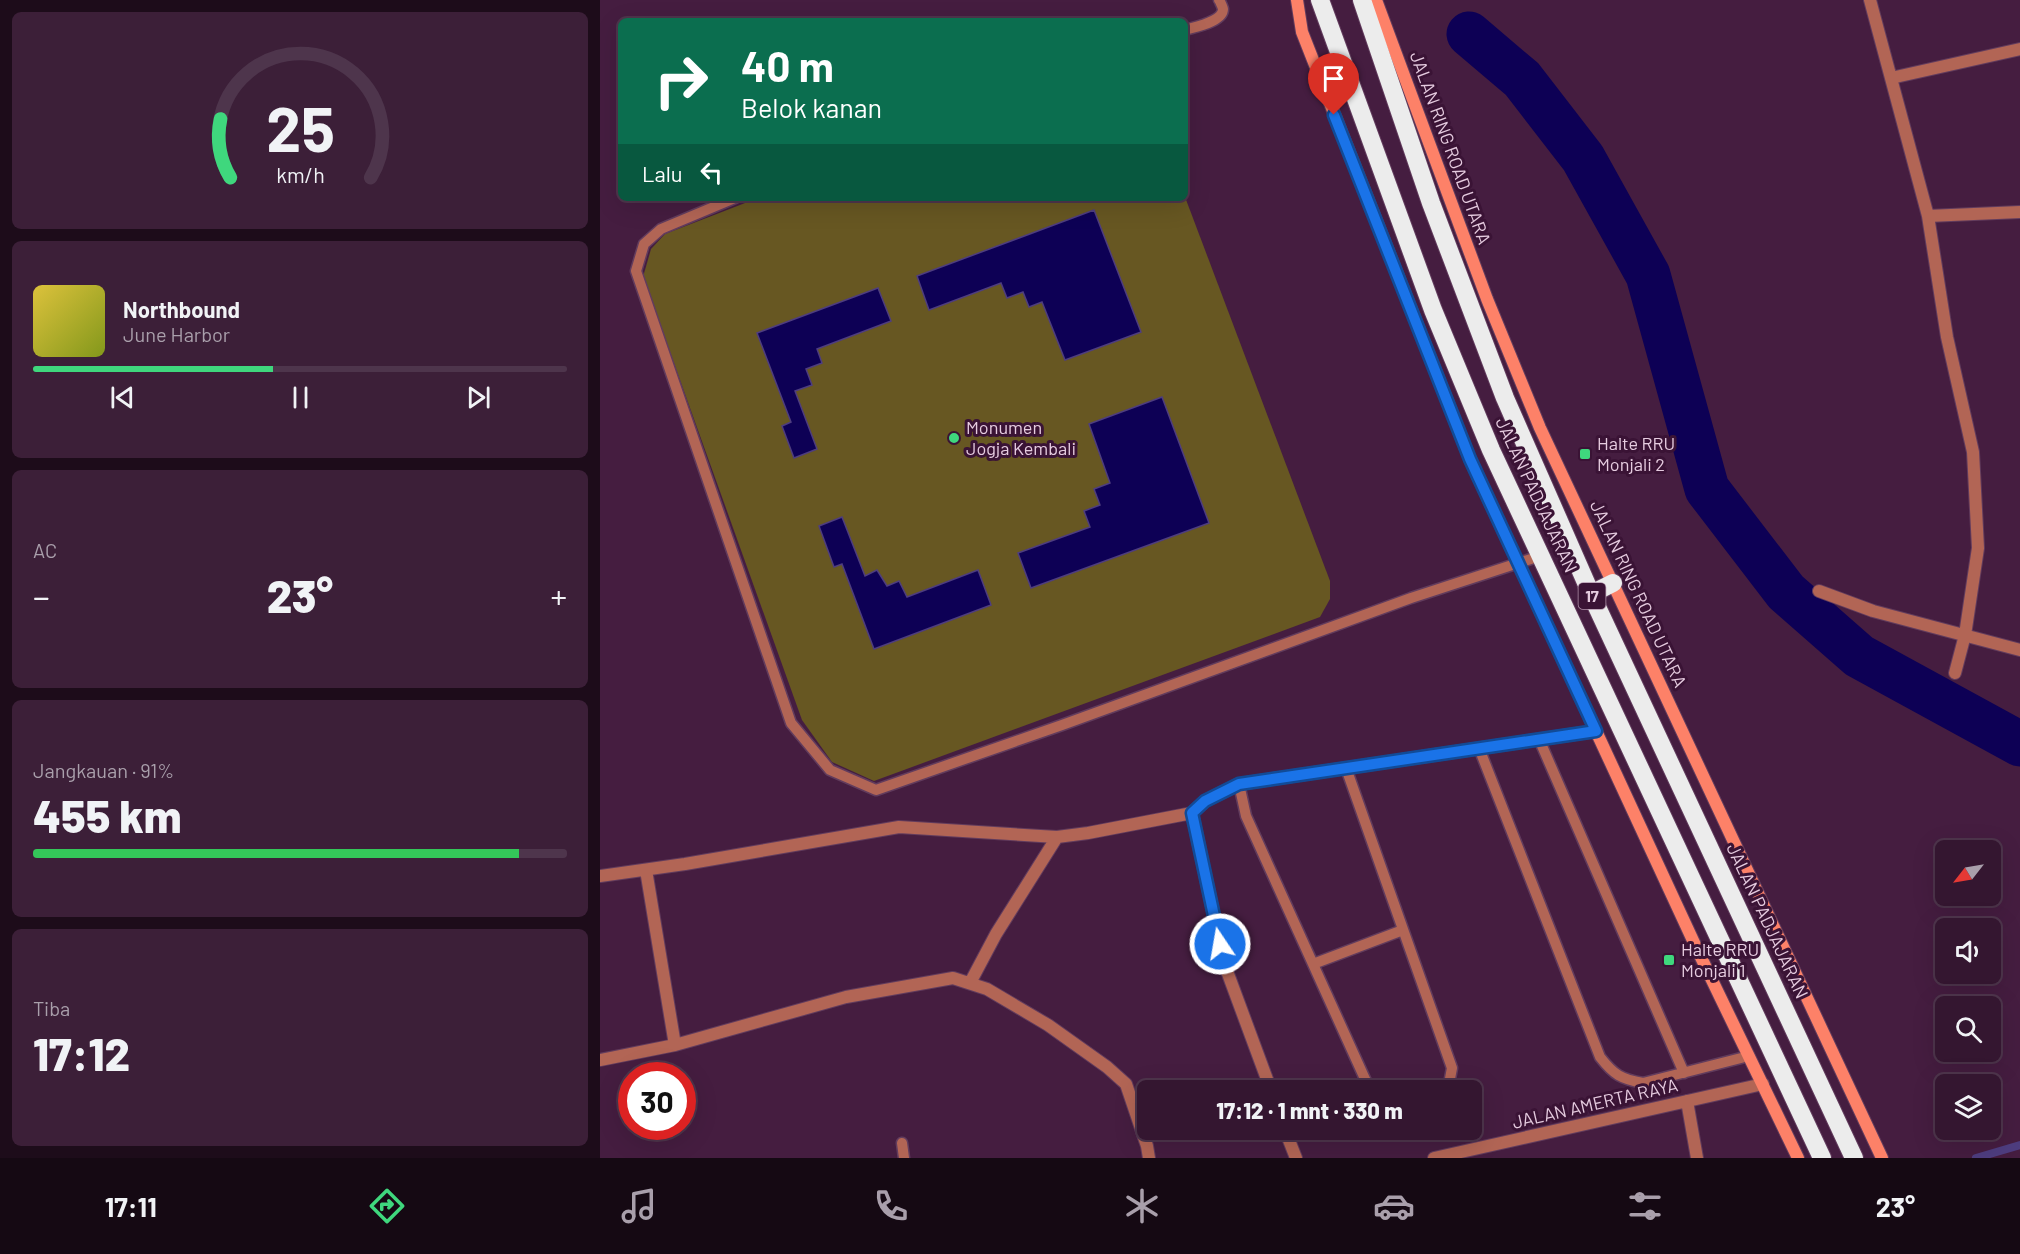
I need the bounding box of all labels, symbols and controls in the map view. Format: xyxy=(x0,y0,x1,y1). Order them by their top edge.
text: 40 m xyxy=(741,40,834,90)
icon: right xyxy=(642,42,720,120)
street label: JALAN RING ROAD UTARA xyxy=(1406,48,1496,247)
pin xyxy=(1308,53,1359,115)
icon: arrive xyxy=(1317,62,1350,95)
text: 25 xyxy=(266,90,334,164)
text: Belok kanan xyxy=(741,91,882,123)
icon: left xyxy=(695,156,728,189)
text: Lalu xyxy=(642,160,683,186)
text: km/h xyxy=(276,162,324,187)
text: Northbound xyxy=(123,296,240,322)
text: June Harbor xyxy=(123,322,230,346)
icon: previous xyxy=(106,381,139,414)
icon: pause xyxy=(284,381,317,414)
icon: next xyxy=(462,381,495,414)
street label: JALAN PADJAJARAN xyxy=(1491,414,1582,576)
place label: Monumen Jogja Kembali xyxy=(966,416,1076,459)
marker: Monumen Jogja Kembali xyxy=(947,431,961,445)
place label: Halte RRU Monjali 2 xyxy=(1597,432,1675,475)
marker: Halte RRU Monjali 2 xyxy=(1578,447,1592,461)
street label: JALAN RING ROAD UTARA xyxy=(1586,497,1692,691)
text: AC xyxy=(33,538,57,562)
text: 23° xyxy=(267,568,333,622)
text: − xyxy=(33,576,50,616)
text: + xyxy=(550,576,567,616)
road number: 17 xyxy=(1578,583,1606,609)
text: Jangkauan · 91% xyxy=(33,758,174,782)
text: 455 km xyxy=(33,788,182,842)
street label: JALAN PADJAJARAN xyxy=(1722,840,1813,1002)
north arrow xyxy=(1935,840,2001,906)
map controls xyxy=(1935,840,2001,1140)
position arrow xyxy=(1188,912,1252,976)
button: sound xyxy=(1935,918,2001,984)
place label: Halte RRU Monjali 1 xyxy=(1681,938,1759,981)
marker: Halte RRU Monjali 1 xyxy=(1662,953,1676,967)
text: Tiba xyxy=(33,996,70,1020)
button: search xyxy=(1935,996,2001,1062)
text: 17:12 xyxy=(33,1026,130,1080)
speed limit sign: 30 xyxy=(618,1062,696,1140)
street label: JALAN AMERTA RAYA xyxy=(1510,1073,1680,1133)
button: layers xyxy=(1935,1074,2001,1140)
text: 17:12 · 1 mnt · 330 m xyxy=(1216,1097,1403,1123)
icon: directions xyxy=(366,1185,408,1227)
icon: music xyxy=(618,1185,660,1227)
icon: phone xyxy=(870,1185,912,1227)
icon: climate xyxy=(1121,1185,1163,1227)
icon: car xyxy=(1373,1185,1415,1227)
icon: filters xyxy=(1624,1185,1666,1227)
text: 17:11 xyxy=(105,1190,157,1222)
text: 23° xyxy=(1876,1190,1915,1222)

